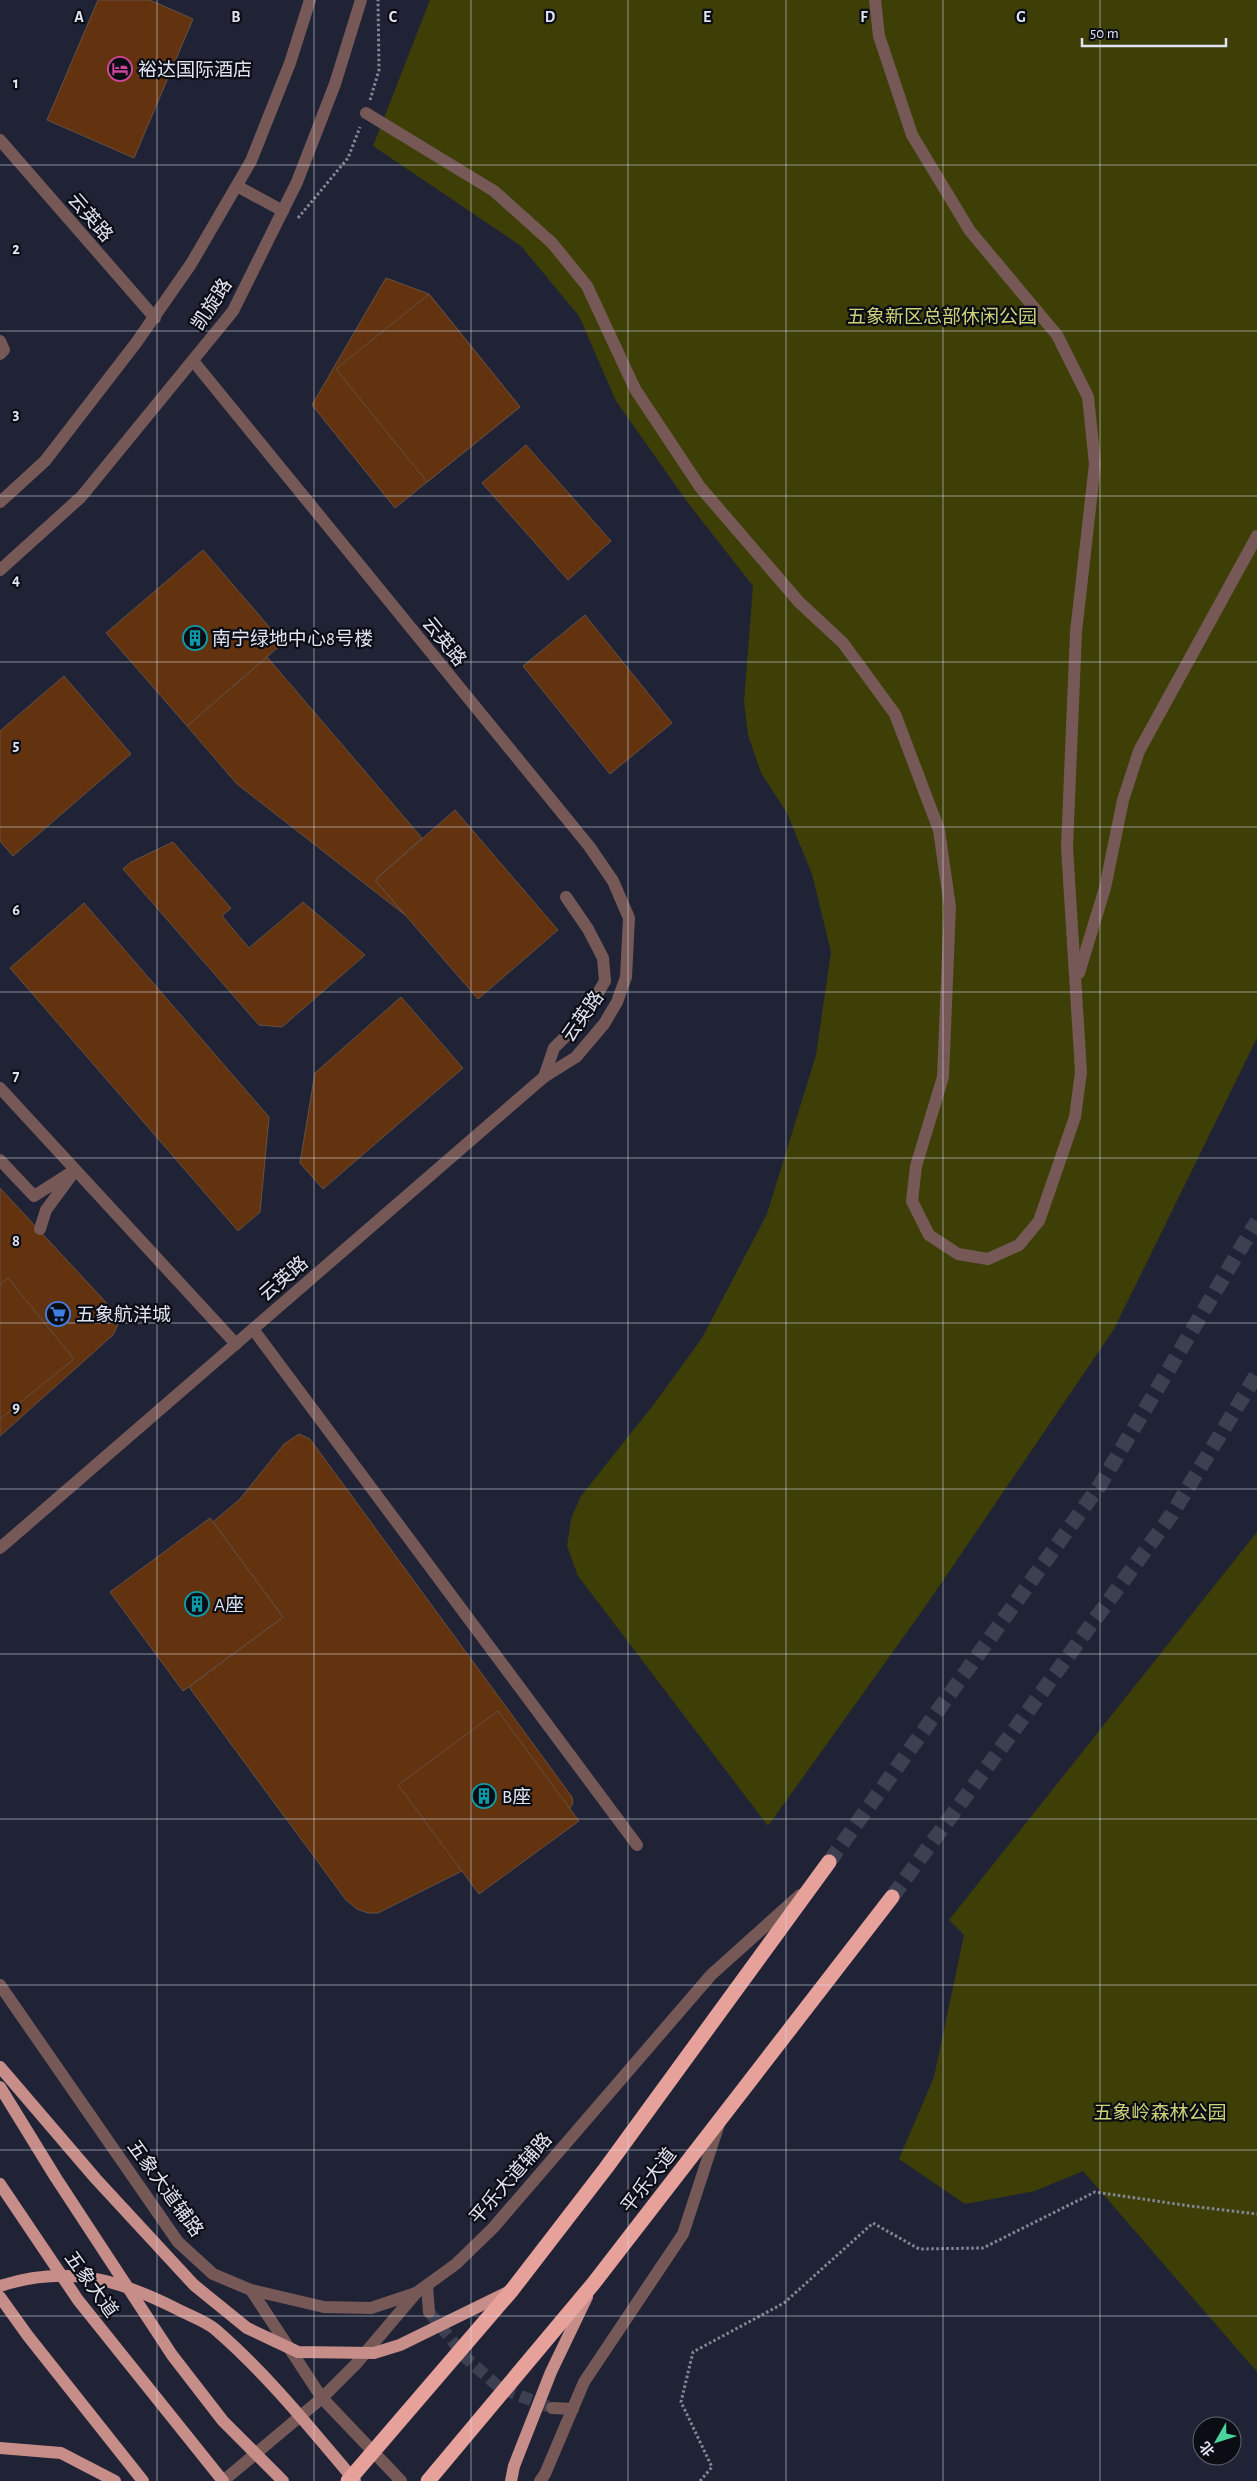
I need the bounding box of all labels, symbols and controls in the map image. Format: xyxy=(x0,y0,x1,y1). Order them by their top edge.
text: A xyxy=(74,9,84,25)
text: B xyxy=(231,9,241,25)
text: C xyxy=(389,9,398,25)
text: D xyxy=(545,9,556,25)
text: E xyxy=(703,9,711,25)
text: F xyxy=(860,9,868,25)
text: G xyxy=(1016,9,1026,25)
scale bar xyxy=(1082,15,1226,47)
text: 50 m xyxy=(1090,26,1119,41)
hotel icon: 裕达国际酒店 xyxy=(107,56,133,82)
place label: 裕达国际酒店 xyxy=(138,60,252,80)
text: 1 xyxy=(13,75,19,91)
street label: 云英路 xyxy=(64,190,116,246)
text: 2 xyxy=(12,241,20,257)
street label: 凯旋路 xyxy=(188,275,236,334)
park label: 五象新区总部休闲公园 xyxy=(847,306,1037,327)
text: 3 xyxy=(13,406,20,422)
text: 4 xyxy=(12,572,20,588)
street label: 云英路 xyxy=(419,613,470,670)
building icon: 南宁绿地中心8号楼 xyxy=(182,625,208,651)
place label: 南宁绿地中心8号楼 xyxy=(212,628,373,649)
text: 5 xyxy=(13,737,20,753)
text: 6 xyxy=(12,902,20,918)
street label: 云英路 xyxy=(558,987,607,1046)
text: 7 xyxy=(13,1068,20,1084)
text: 8 xyxy=(12,1233,20,1249)
street label: 云英路 xyxy=(256,1253,312,1305)
supermarket icon: 五象航洋城 xyxy=(45,1301,71,1327)
place label: 五象航洋城 xyxy=(76,1304,171,1325)
text: 9 xyxy=(12,1399,20,1415)
building icon: A座 xyxy=(184,1591,210,1617)
place label: A座 xyxy=(214,1594,244,1615)
building icon: B座 xyxy=(471,1783,497,1809)
place label: B座 xyxy=(502,1786,531,1807)
park label: 五象岭森林公园 xyxy=(1093,2102,1227,2123)
street label: 平乐大道辅路 xyxy=(466,2129,556,2228)
street label: 五象大道辅路 xyxy=(124,2136,208,2241)
street label: 平乐大道 xyxy=(618,2145,680,2217)
street label: 五象大道 xyxy=(61,2247,122,2321)
north arrow xyxy=(1192,2416,1242,2466)
text: 北 xyxy=(1197,2439,1218,2459)

